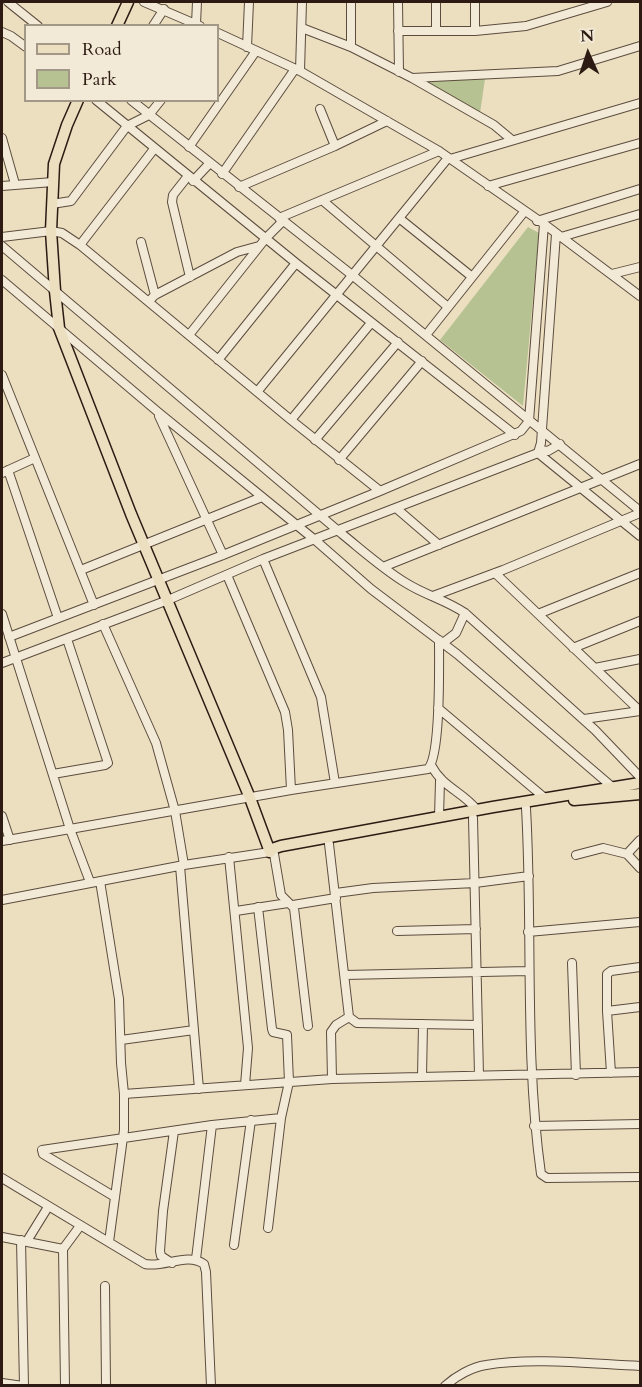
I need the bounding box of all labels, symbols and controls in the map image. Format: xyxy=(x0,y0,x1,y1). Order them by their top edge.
legend xyxy=(24,24,219,102)
north arrow xyxy=(558,24,618,84)
text: N xyxy=(580,25,595,47)
text: Road xyxy=(82,37,122,62)
text: Park xyxy=(82,67,117,92)

